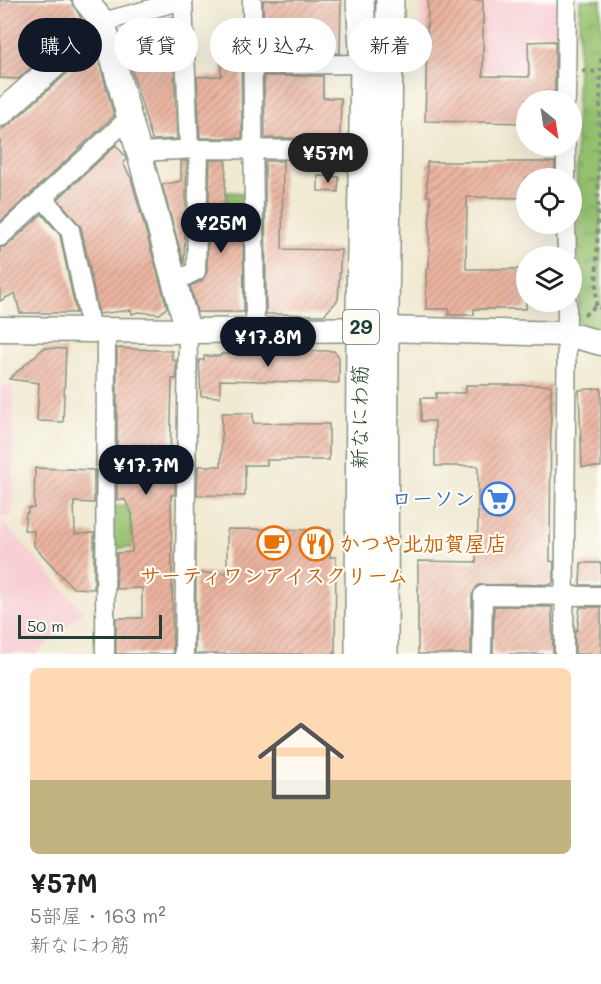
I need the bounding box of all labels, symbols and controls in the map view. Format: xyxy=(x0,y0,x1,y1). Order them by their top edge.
chip: 購入 xyxy=(18,18,102,72)
chip: 賃貸 xyxy=(114,18,198,72)
chip: 絞り込み xyxy=(210,18,336,72)
chip: 新着 xyxy=(348,18,432,72)
north arrow xyxy=(516,90,582,156)
map controls xyxy=(516,90,582,312)
pin: ¥57M xyxy=(292,133,364,184)
text: ¥57M xyxy=(302,139,354,165)
button: locate xyxy=(516,168,582,234)
pin: ¥25M xyxy=(185,203,257,254)
text: ¥25M xyxy=(195,209,247,235)
button: layers xyxy=(516,246,582,312)
road number: 29 xyxy=(343,310,379,344)
pin: ¥17.8M xyxy=(219,317,317,368)
text: ¥17.8M xyxy=(234,323,302,349)
street label: 新なにわ筋 xyxy=(345,365,372,470)
pin: ¥17.7M xyxy=(97,445,195,496)
text: ¥17.7M xyxy=(113,451,179,477)
supermarket icon: ローソン xyxy=(480,481,516,517)
place label: ローソン xyxy=(391,484,475,511)
cafe icon: サーティワンアイスクリーム xyxy=(256,525,292,561)
restaurant icon: かつや北加賀屋店 xyxy=(298,526,334,562)
place label: かつや北加賀屋店 xyxy=(339,529,507,556)
place label: サーティワンアイスクリーム xyxy=(140,561,408,588)
scale bar xyxy=(18,612,162,640)
text: 50 m xyxy=(27,615,64,636)
icon: home xyxy=(247,707,355,815)
text: ¥57M xyxy=(30,866,98,900)
text: 5部屋 · 163 m² xyxy=(30,902,166,928)
text: 新なにわ筋 xyxy=(30,931,130,957)

